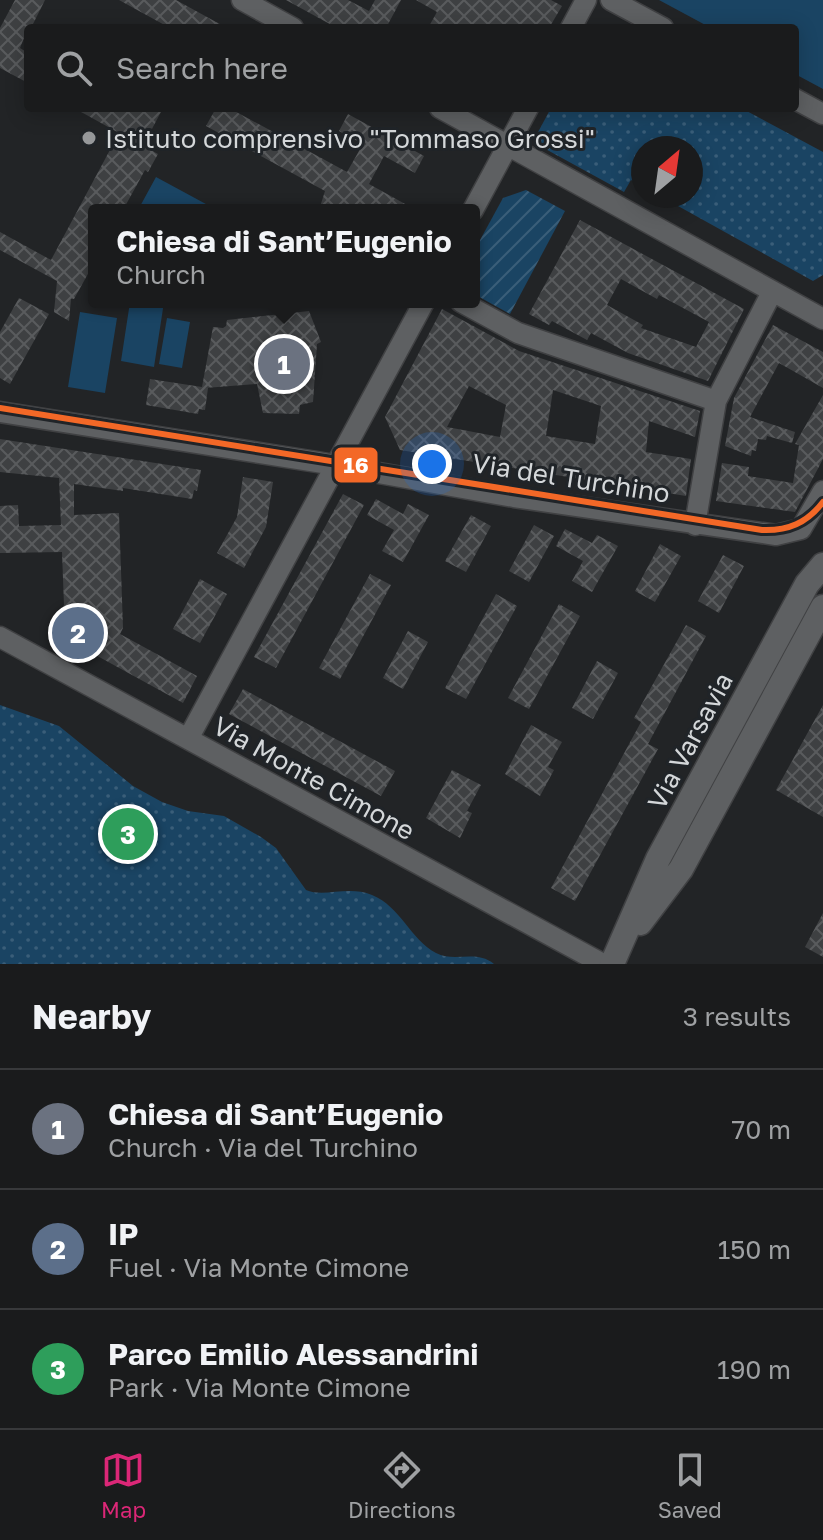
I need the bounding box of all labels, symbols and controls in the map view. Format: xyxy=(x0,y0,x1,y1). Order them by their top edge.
search box xyxy=(24,24,799,112)
icon: search xyxy=(52,46,96,90)
text: Search here xyxy=(116,50,288,86)
place label: Istituto comprensivo "Tommaso Grossi" xyxy=(105,123,595,154)
marker: Istituto comprensivo "Tommaso Grossi" xyxy=(80,129,98,147)
north arrow xyxy=(631,136,703,208)
popup xyxy=(88,204,480,308)
text: Chiesa di Sant’Eugenio xyxy=(116,223,452,259)
text: Church xyxy=(116,259,206,290)
pin: 1 xyxy=(258,334,310,394)
your location xyxy=(412,444,452,484)
line badge: 16 xyxy=(333,446,379,484)
street label: Via del Turchino xyxy=(470,447,672,509)
text: 16 xyxy=(343,451,369,478)
pin: 2 xyxy=(52,603,104,663)
street label: Via Varsavia xyxy=(641,667,739,815)
street label: Via Monte Cimone xyxy=(208,710,420,846)
pin: 3 xyxy=(102,804,154,864)
text: Nearby xyxy=(32,996,152,1036)
text: 3 results xyxy=(683,1001,791,1032)
text: Chiesa di Sant’Eugenio xyxy=(108,1096,443,1132)
text: 1 xyxy=(51,1114,65,1145)
text: 70 m xyxy=(732,1114,791,1145)
text: Church · Via del Turchino xyxy=(108,1132,418,1163)
text: IP xyxy=(108,1216,138,1252)
text: 2 xyxy=(50,1234,66,1265)
text: 150 m xyxy=(718,1234,791,1265)
text: Fuel · Via Monte Cimone xyxy=(108,1252,409,1283)
text: Parco Emilio Alessandrini xyxy=(108,1336,479,1372)
text: 3 xyxy=(50,1354,66,1385)
text: 190 m xyxy=(717,1354,791,1385)
text: Park · Via Monte Cimone xyxy=(108,1372,411,1403)
tab: Map xyxy=(101,1448,146,1523)
tab: Directions xyxy=(348,1448,456,1523)
tab: Saved xyxy=(658,1448,722,1523)

